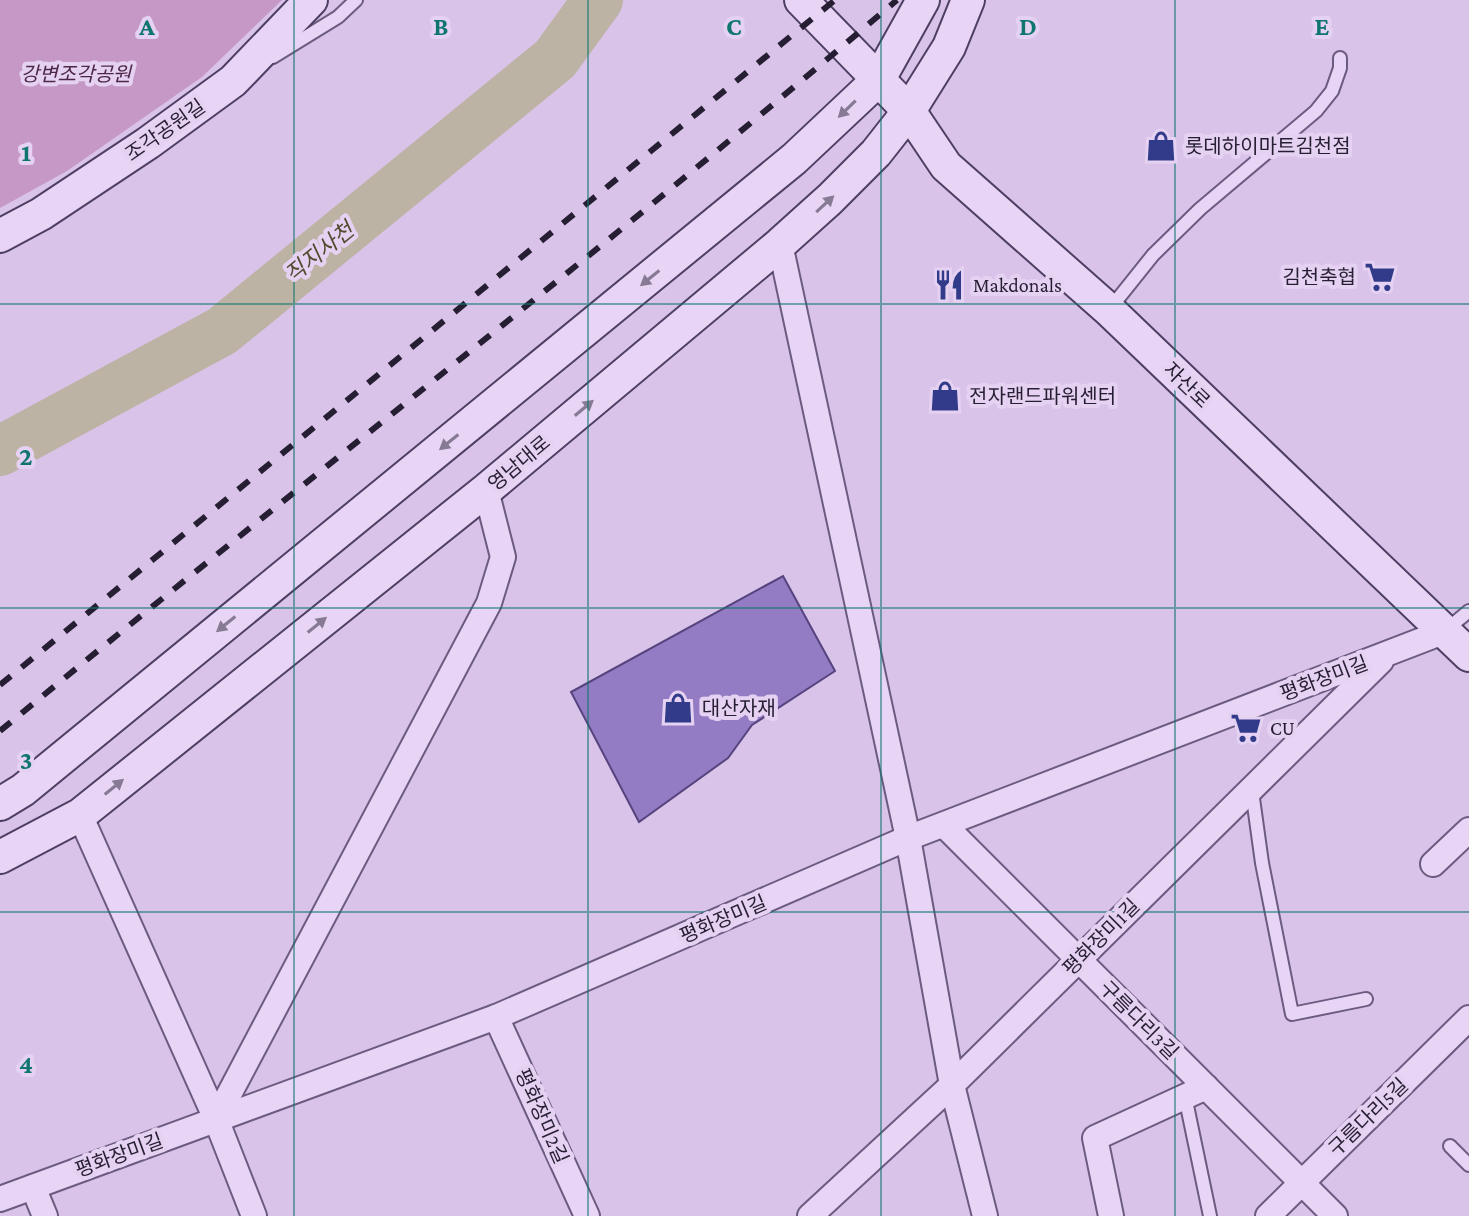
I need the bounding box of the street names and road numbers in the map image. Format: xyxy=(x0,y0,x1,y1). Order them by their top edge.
street label: 조각공원길 xyxy=(121,95,209,165)
street label: 자산로 xyxy=(1160,358,1214,412)
street label: 영남대로 xyxy=(484,431,554,495)
street label: 평화장미길 xyxy=(1277,651,1371,705)
street label: 평화장미길 xyxy=(676,891,770,947)
street label: 평화장미1길 xyxy=(1058,894,1144,980)
street label: 구름다리3길 xyxy=(1095,976,1183,1064)
street label: 평화장미2길 xyxy=(511,1065,573,1167)
street label: 구름다리5길 xyxy=(1324,1074,1412,1160)
street label: 평화장미길 xyxy=(72,1129,166,1181)

